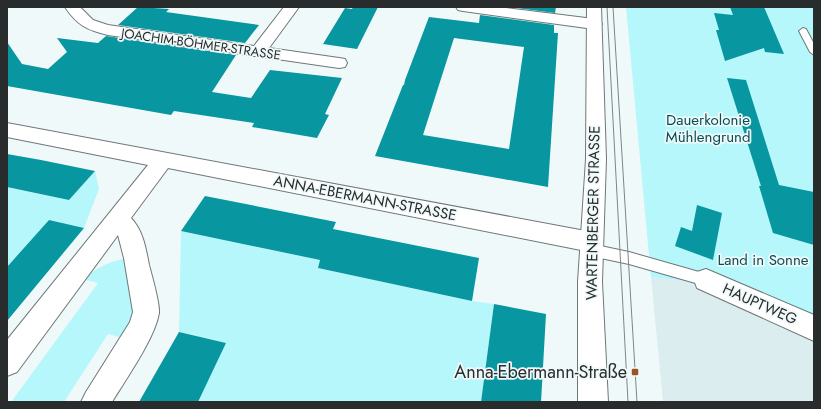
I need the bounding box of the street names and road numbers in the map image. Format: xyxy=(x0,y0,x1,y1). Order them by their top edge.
street label: JOACHIM-BÖHMER-STRASSE xyxy=(118,23,282,65)
street label: WARTENBERGER STRASSE xyxy=(580,126,606,300)
street label: ANNA-EBERMANN-STRASSE xyxy=(272,169,458,227)
street label: HAUPTWEG xyxy=(719,278,801,330)

